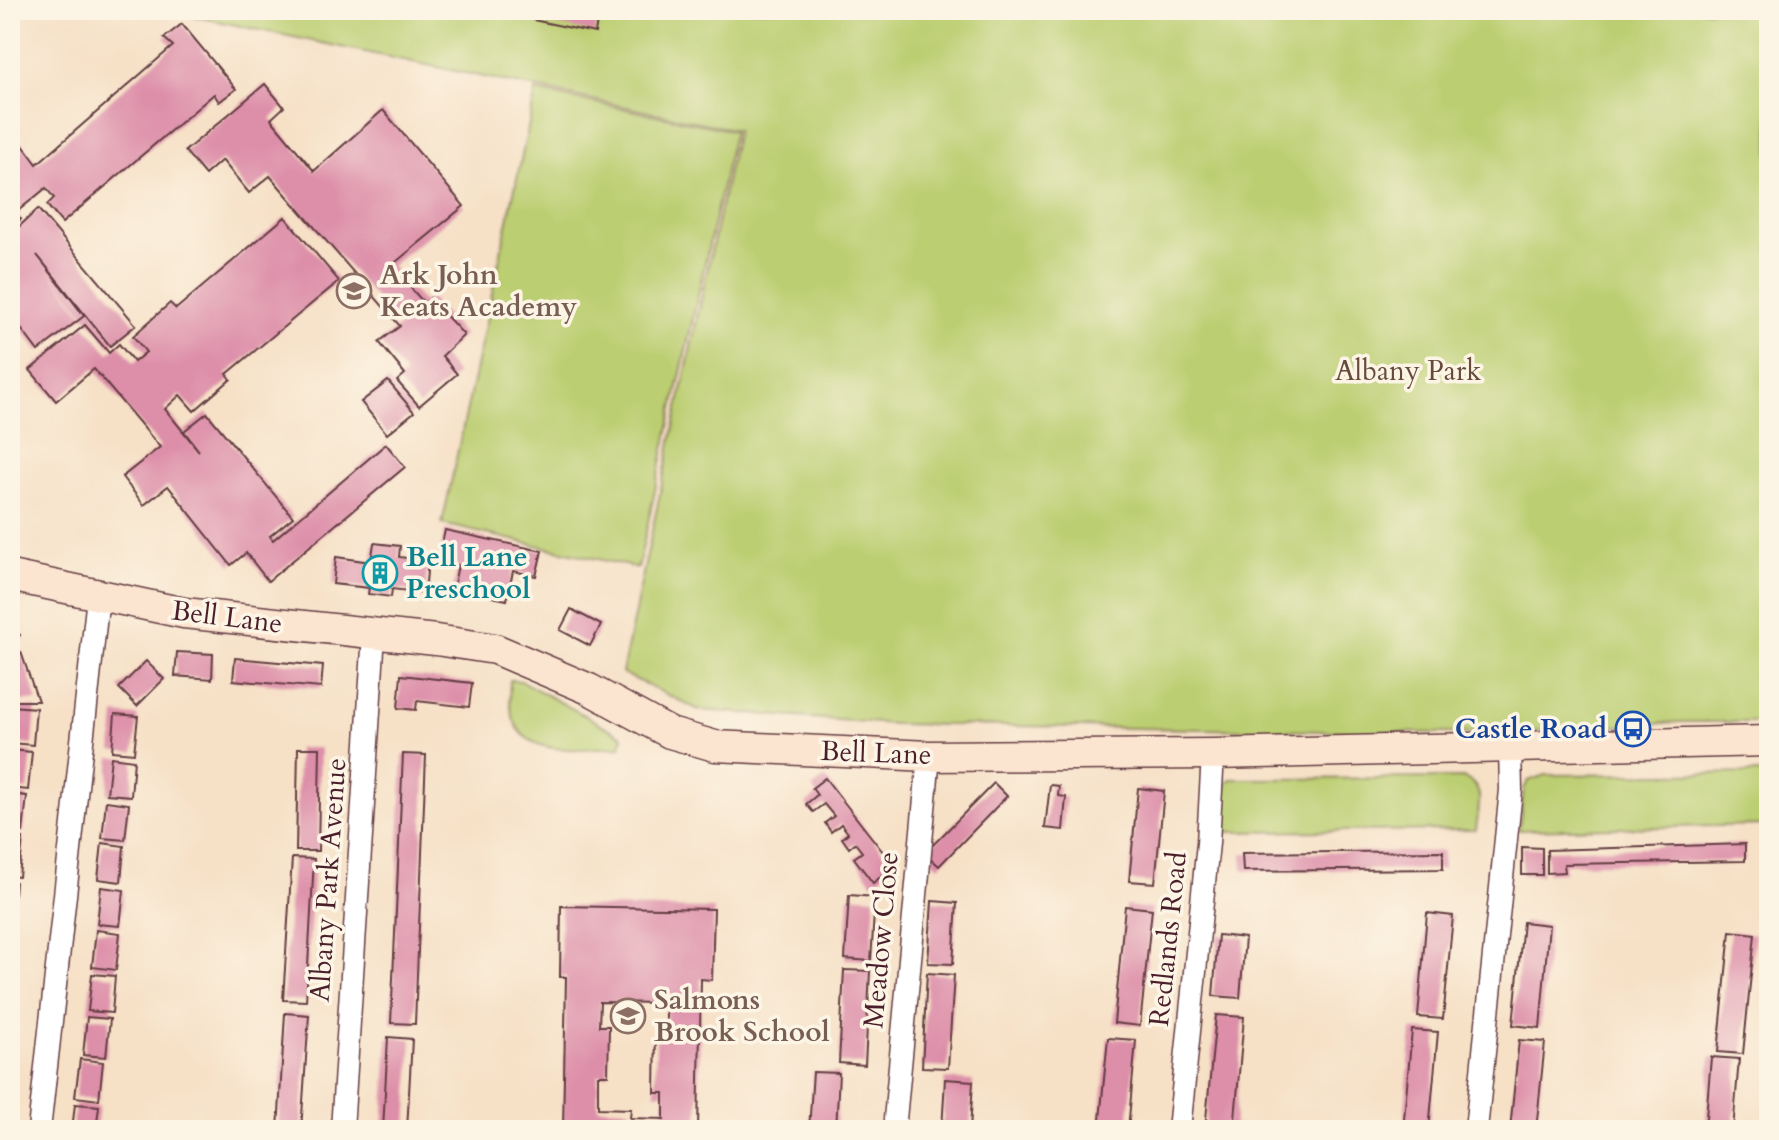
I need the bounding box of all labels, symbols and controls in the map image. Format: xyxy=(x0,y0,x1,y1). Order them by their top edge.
place label: Ark John Keats Academy xyxy=(380,256,577,326)
school or university icon: Ark John Keats Academy xyxy=(335,272,373,310)
park label: Albany Park xyxy=(1335,352,1481,390)
place label: Bell Lane Preschool xyxy=(406,538,530,608)
building icon: Bell Lane Preschool xyxy=(361,554,399,592)
street label: Bell Lane xyxy=(170,591,284,643)
place label: Castle Road xyxy=(1455,710,1607,748)
bus stop icon: Castle Road xyxy=(1614,710,1652,748)
street label: Bell Lane xyxy=(820,732,932,774)
street label: Albany Park Avenue xyxy=(301,757,355,1003)
street label: Meadow Close xyxy=(854,850,908,1030)
street label: Redlands Road xyxy=(1140,850,1196,1028)
place label: Salmons Brook School xyxy=(654,981,830,1051)
school or university icon: Salmons Brook School xyxy=(609,997,647,1035)

